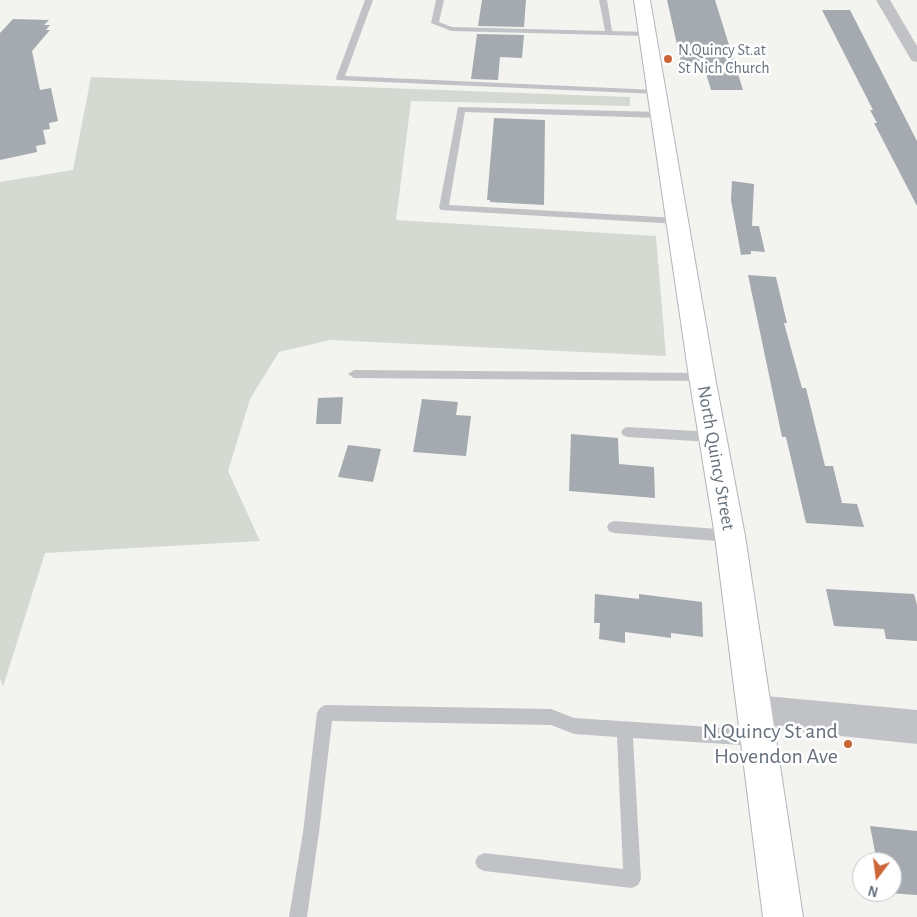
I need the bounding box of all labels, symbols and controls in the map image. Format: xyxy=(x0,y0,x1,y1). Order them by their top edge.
place label: N.Quincy St.at St Nich Church xyxy=(678,40,769,78)
marker: N.Quincy St.at St Nich Church xyxy=(662,53,674,65)
street label: North Quincy Street xyxy=(692,384,740,532)
place label: N.Quincy St and Hovendon Ave xyxy=(702,718,838,769)
marker: N.Quincy St and Hovendon Ave xyxy=(842,738,854,750)
north arrow xyxy=(852,852,902,902)
text: N xyxy=(867,883,880,899)

